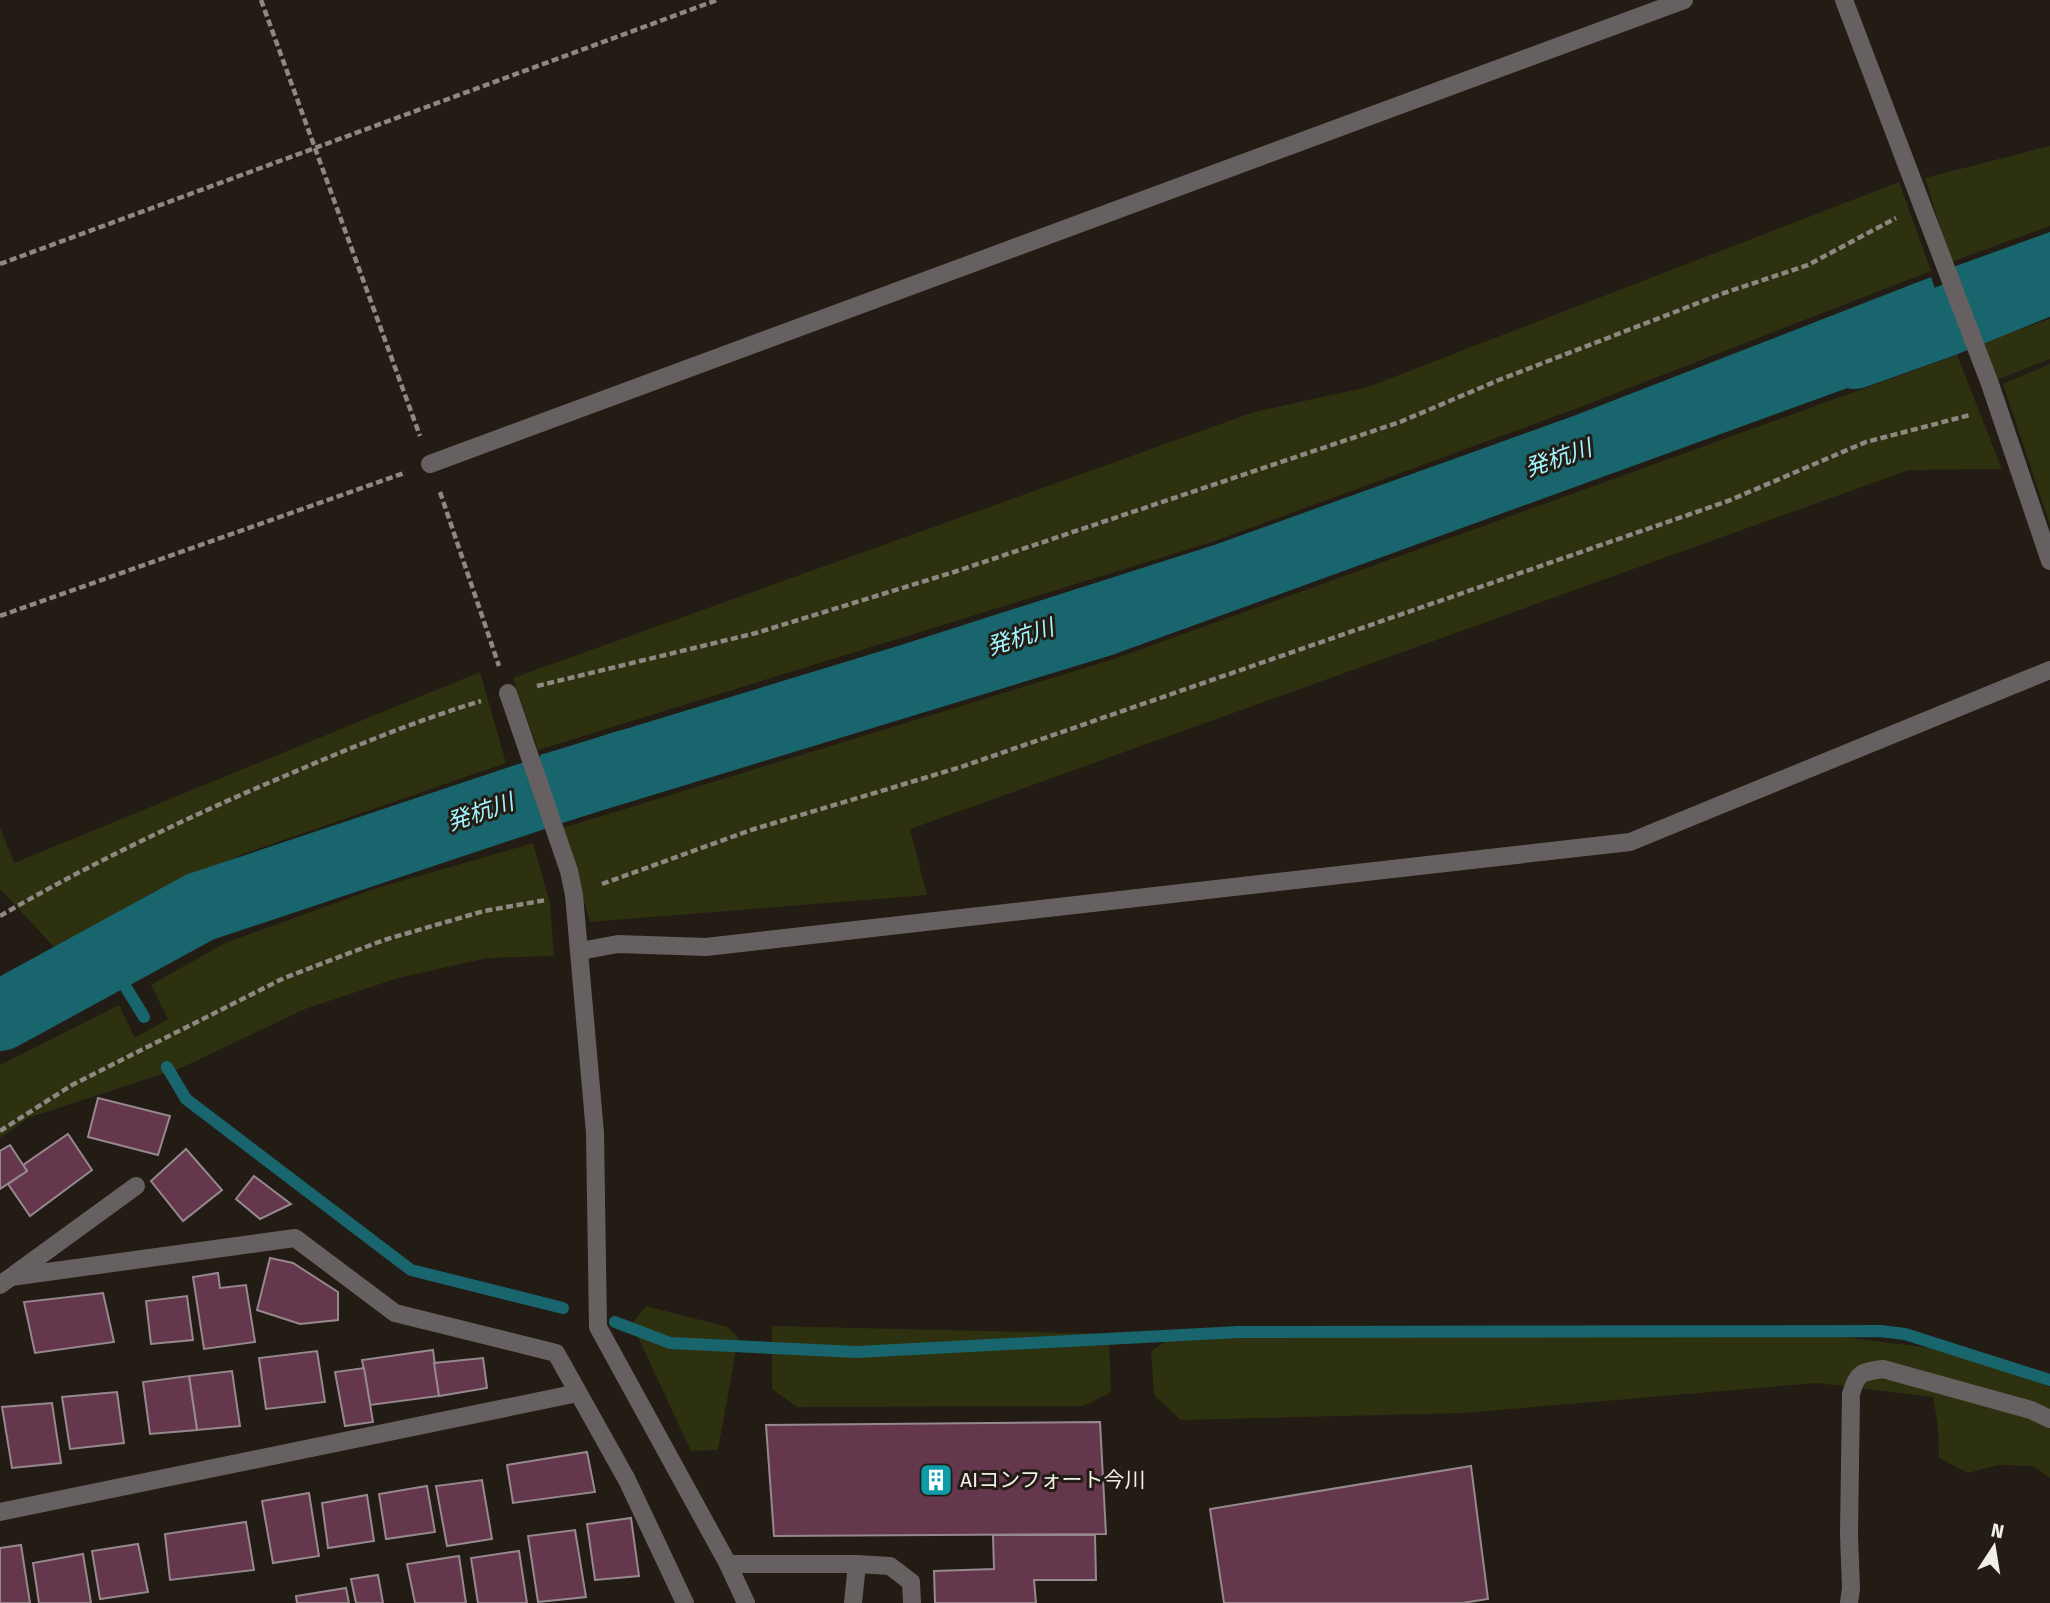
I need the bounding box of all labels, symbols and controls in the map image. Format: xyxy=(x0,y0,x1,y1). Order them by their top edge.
water label: 発杭川 xyxy=(1521,433,1598,482)
water label: 発杭川 xyxy=(983,612,1060,661)
water label: 発杭川 xyxy=(443,787,520,836)
building icon: AIコンフォート今川 xyxy=(917,1461,955,1499)
place label: AIコンフォート今川 xyxy=(960,1467,1146,1493)
north arrow xyxy=(1959,1512,2029,1582)
text: N xyxy=(1989,1518,2006,1543)

